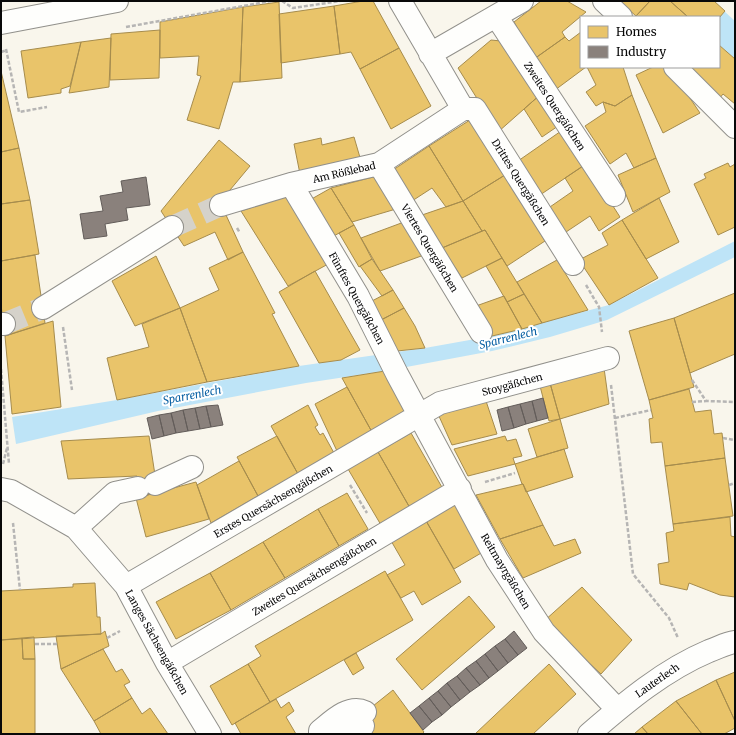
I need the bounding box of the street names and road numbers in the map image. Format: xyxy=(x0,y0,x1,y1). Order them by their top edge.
street label: Zweites Quergäßchen xyxy=(521,59,588,154)
street label: Drittes Quergäßchen xyxy=(489,136,553,228)
street label: Am Rößlebad xyxy=(310,159,377,186)
street label: Viertes Quergäßchen xyxy=(398,201,461,295)
street label: Fünftes Quergäßchen xyxy=(326,250,388,347)
street label: Stoygäßchen xyxy=(480,370,544,399)
street label: Erstes Quersächsengäßchen xyxy=(211,462,335,541)
street label: Reitmayrgäßchen xyxy=(478,531,533,612)
street label: Zweites Quersächsengäßchen xyxy=(250,534,379,619)
street label: Langes Sächsengäßchen xyxy=(122,587,191,697)
street label: Lauterlech xyxy=(633,660,682,700)

